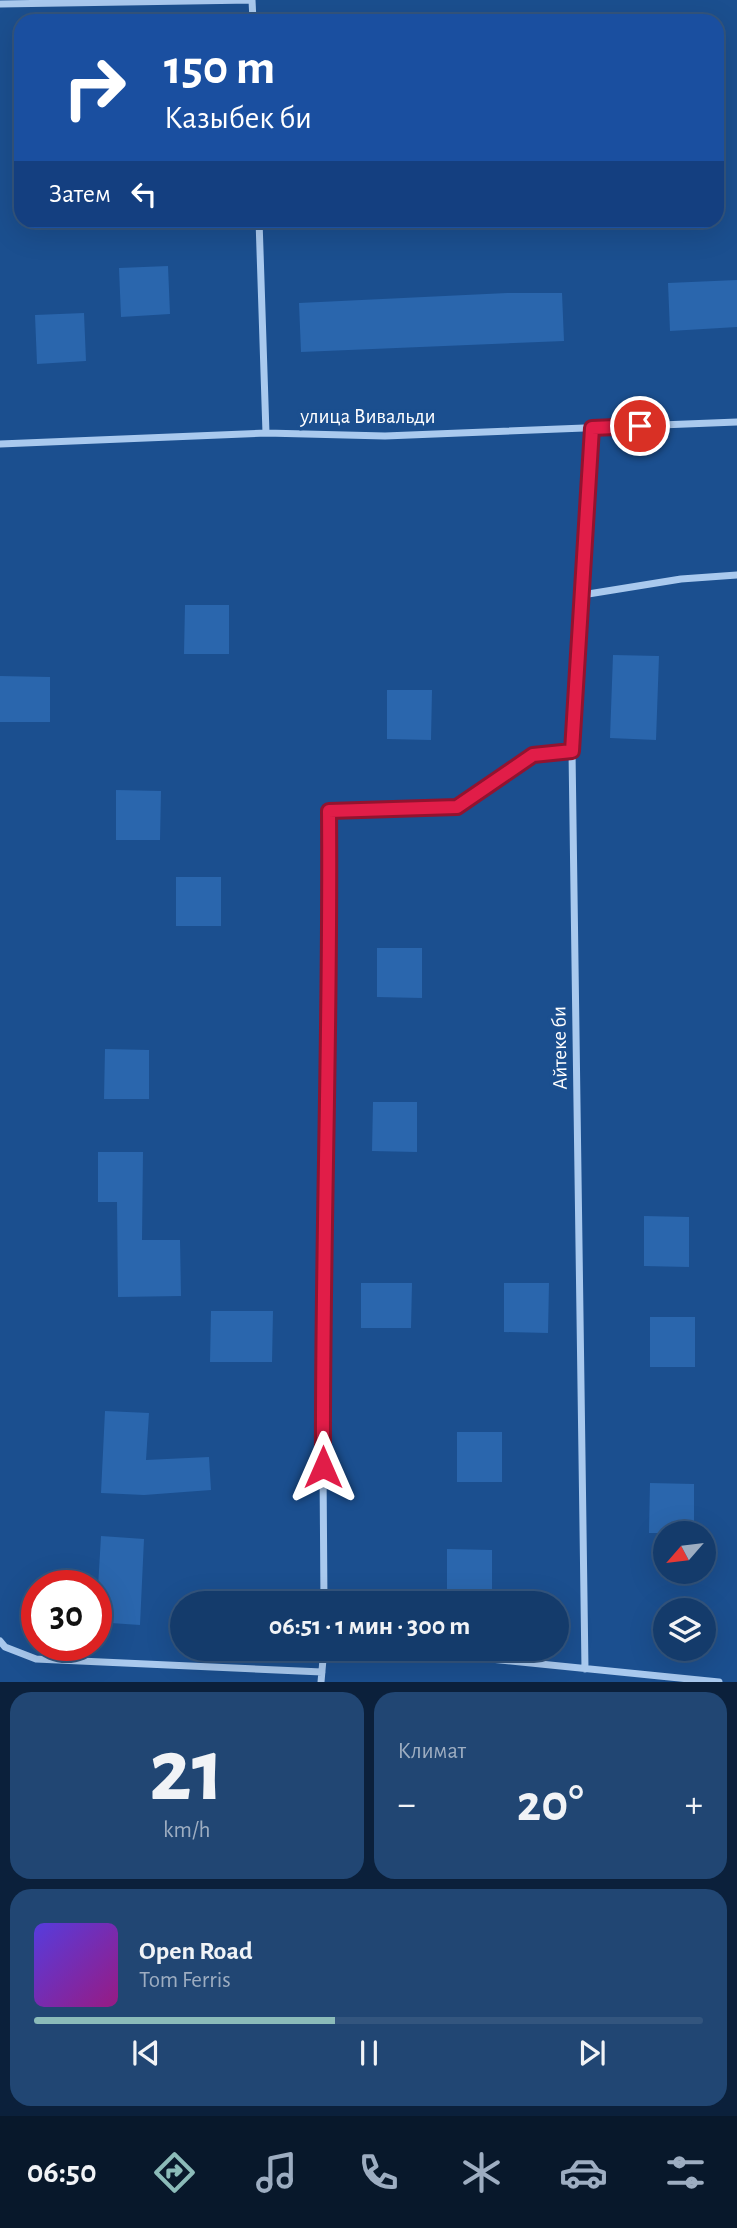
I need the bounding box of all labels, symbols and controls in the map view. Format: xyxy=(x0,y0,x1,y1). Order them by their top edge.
icon: right xyxy=(49,42,140,133)
text: 150 m xyxy=(164,44,275,93)
text: Казыбек би xyxy=(164,102,312,134)
icon: left xyxy=(125,175,163,213)
text: Затем xyxy=(49,181,111,207)
pin xyxy=(610,396,670,456)
street label: улица Вивальди xyxy=(299,406,436,427)
icon: arrive xyxy=(621,407,659,445)
street label: Айтеке би xyxy=(548,1006,571,1090)
position arrow xyxy=(286,1430,360,1504)
north arrow xyxy=(653,1521,716,1584)
map controls xyxy=(653,1521,716,1661)
speed limit sign: 30 xyxy=(21,1570,112,1661)
button: layers xyxy=(653,1598,716,1661)
text: 06:51 · 1 мин · 300 m xyxy=(269,1613,470,1639)
text: 21 xyxy=(149,1726,225,1817)
text: Климат xyxy=(398,1740,466,1763)
text: 20° xyxy=(517,1778,584,1830)
text: − xyxy=(398,1786,416,1824)
text: + xyxy=(685,1786,703,1824)
text: km/h xyxy=(163,1819,210,1842)
text: Open Road xyxy=(139,1938,253,1964)
text: Tom Ferris xyxy=(139,1969,231,1992)
icon: previous xyxy=(127,2034,165,2072)
icon: pause xyxy=(350,2034,388,2072)
icon: next xyxy=(573,2034,611,2072)
icon: directions xyxy=(150,2148,199,2197)
icon: music xyxy=(252,2148,301,2197)
icon: phone xyxy=(354,2148,403,2197)
icon: climate xyxy=(457,2148,506,2197)
icon: car xyxy=(559,2148,608,2197)
icon: filters xyxy=(661,2148,710,2197)
text: 06:50 xyxy=(27,2156,97,2188)

